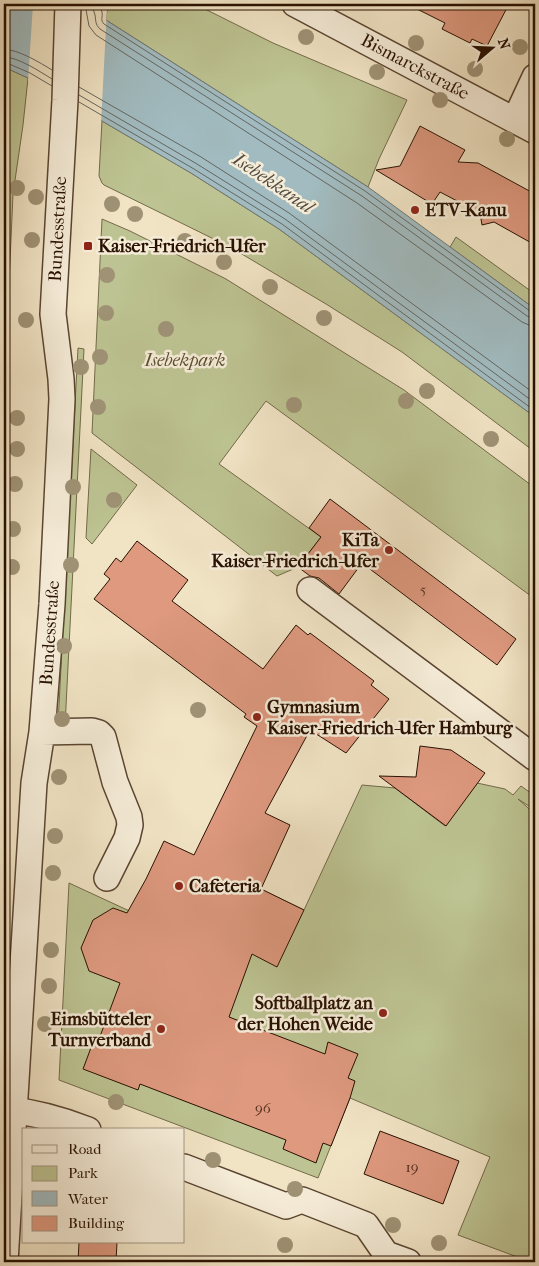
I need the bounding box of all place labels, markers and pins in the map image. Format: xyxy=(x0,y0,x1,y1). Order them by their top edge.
place label: ETV-Kanu xyxy=(425,200,508,221)
marker: ETV-Kanu xyxy=(409,204,421,216)
place label: Kaiser-Friedrich-Ufer xyxy=(98,236,266,257)
marker: Kaiser-Friedrich-Ufer xyxy=(82,240,94,252)
place label: KiTa Kaiser-Friedrich-Ufer xyxy=(211,530,380,572)
marker: KiTa Kaiser-Friedrich-Ufer xyxy=(383,544,395,556)
place label: Gymnasium Kaiser-Friedrich-Ufer Hamburg xyxy=(267,697,514,739)
marker: Gymnasium Kaiser-Friedrich-Ufer Hamburg xyxy=(251,711,263,723)
place label: Cafeteria xyxy=(189,876,261,897)
marker: Cafeteria xyxy=(173,880,185,892)
place label: Softballplatz an der Hohen Weide xyxy=(237,993,374,1035)
marker: Softballplatz an der Hohen Weide xyxy=(377,1007,389,1019)
place label: Eimsbütteler Turnverband xyxy=(47,1009,152,1051)
marker: Eimsbütteler Turnverband xyxy=(155,1023,167,1035)

